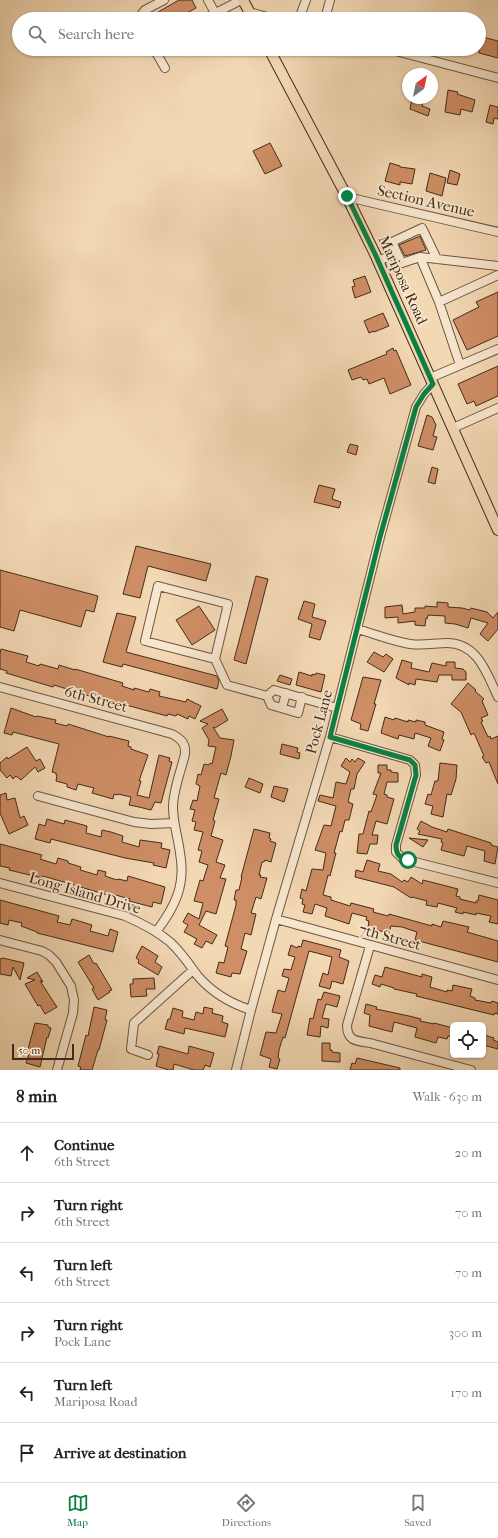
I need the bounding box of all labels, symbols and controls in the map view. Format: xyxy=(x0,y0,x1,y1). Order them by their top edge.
search box xyxy=(12,12,486,56)
icon: search xyxy=(26,23,48,45)
text: Search here xyxy=(58,25,134,43)
north arrow xyxy=(402,68,438,104)
street label: Section Avenue xyxy=(376,181,477,221)
route end xyxy=(338,187,356,205)
street label: Mariposa Road xyxy=(374,233,432,328)
street label: 6th Street xyxy=(62,682,130,716)
street label: Pock Lane xyxy=(302,687,336,756)
route start xyxy=(399,851,417,869)
street label: Long Island Drive xyxy=(27,868,144,918)
street label: 7th Street xyxy=(357,920,424,954)
map controls xyxy=(450,1022,486,1058)
button: locate xyxy=(450,1022,486,1058)
scale bar xyxy=(12,1042,74,1061)
text: 50 m xyxy=(18,1044,40,1057)
text: 8 min xyxy=(16,1086,57,1106)
text: Walk · 630 m xyxy=(412,1089,482,1104)
text: Continue xyxy=(54,1136,114,1154)
icon: ahead xyxy=(16,1142,38,1164)
text: 20 m xyxy=(455,1145,482,1160)
text: 6th Street xyxy=(54,1154,110,1169)
text: Turn right xyxy=(54,1196,123,1214)
icon: right xyxy=(16,1202,38,1224)
text: 70 m xyxy=(455,1205,482,1220)
text: 6th Street xyxy=(54,1214,110,1229)
text: Turn left xyxy=(54,1256,112,1274)
icon: left xyxy=(16,1262,38,1284)
text: 70 m xyxy=(455,1265,482,1280)
text: 6th Street xyxy=(54,1274,110,1289)
text: Turn right xyxy=(54,1316,123,1334)
icon: right xyxy=(16,1322,38,1344)
text: 300 m xyxy=(449,1325,482,1340)
text: Pock Lane xyxy=(54,1334,111,1349)
text: Turn left xyxy=(54,1376,112,1394)
icon: left xyxy=(16,1382,38,1404)
text: 170 m xyxy=(450,1385,482,1400)
text: Mariposa Road xyxy=(54,1394,137,1409)
icon: arrive xyxy=(16,1442,38,1464)
text: Arrive at destination xyxy=(54,1444,186,1462)
tab: Map xyxy=(67,1492,89,1529)
tab: Directions xyxy=(222,1492,271,1529)
tab: Saved xyxy=(404,1492,431,1529)

